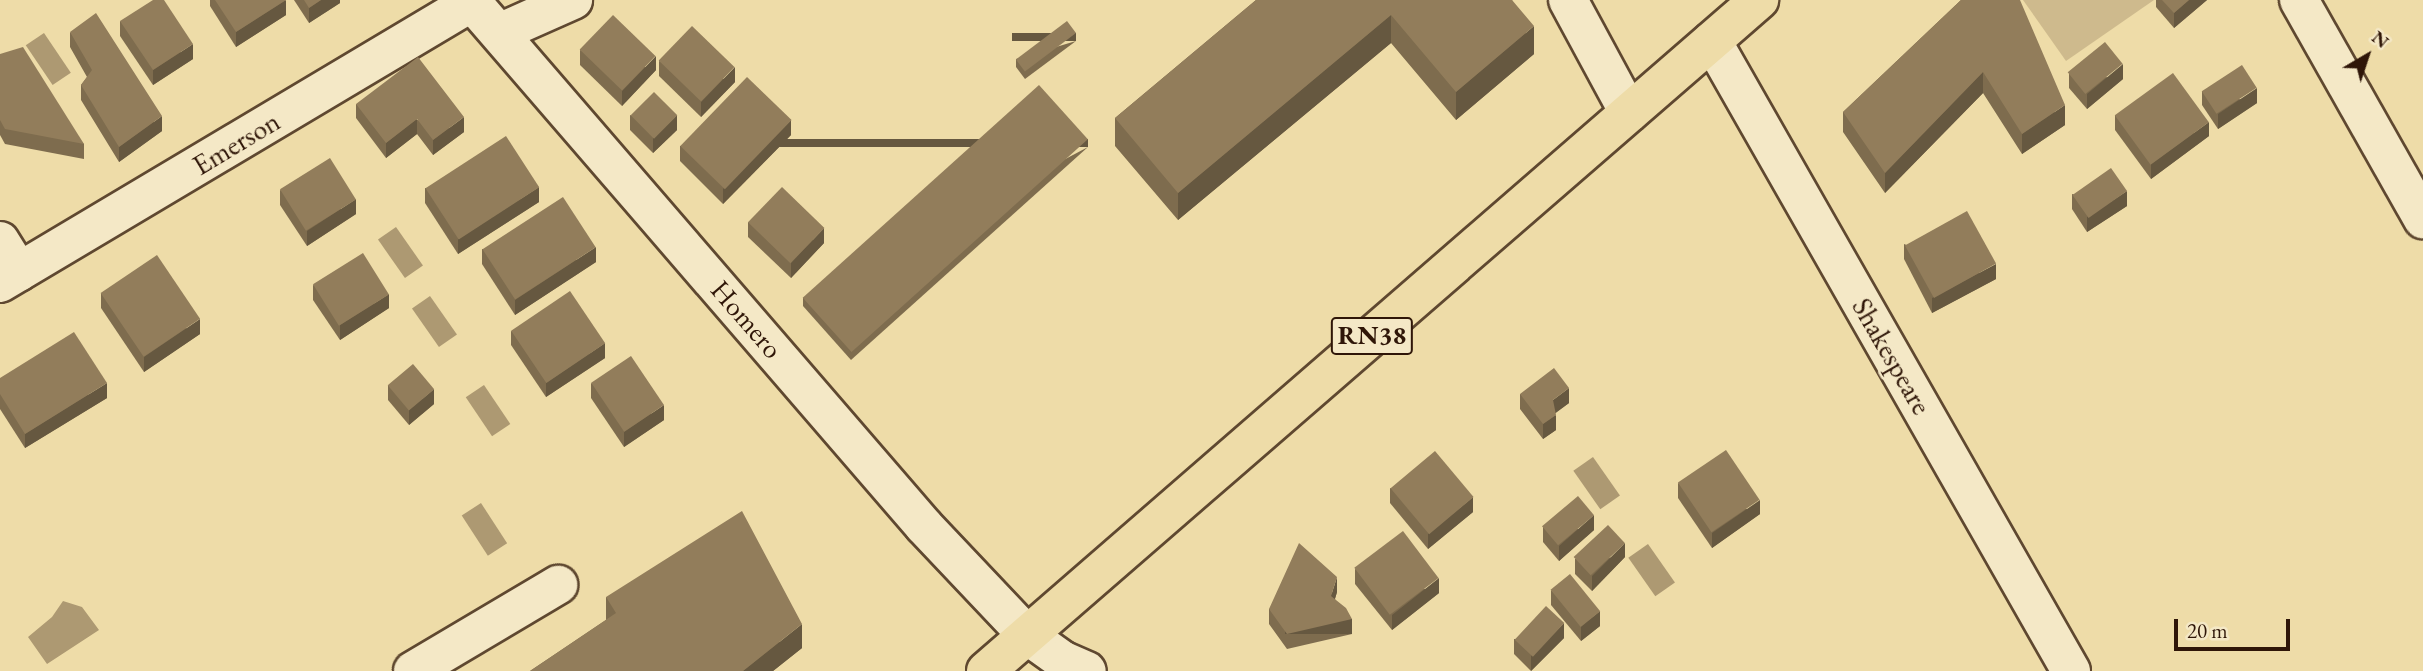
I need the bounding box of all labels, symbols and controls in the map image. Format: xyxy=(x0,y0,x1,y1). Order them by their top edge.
north arrow xyxy=(2332,21,2402,91)
text: N xyxy=(2367,25,2394,54)
street label: Emerson xyxy=(186,104,286,182)
street label: Homero xyxy=(704,273,790,365)
street label: Shakespeare xyxy=(1845,292,1939,420)
road number: RN38 xyxy=(1330,314,1414,358)
scale bar xyxy=(2178,604,2294,648)
text: 20 m xyxy=(2187,617,2228,644)

